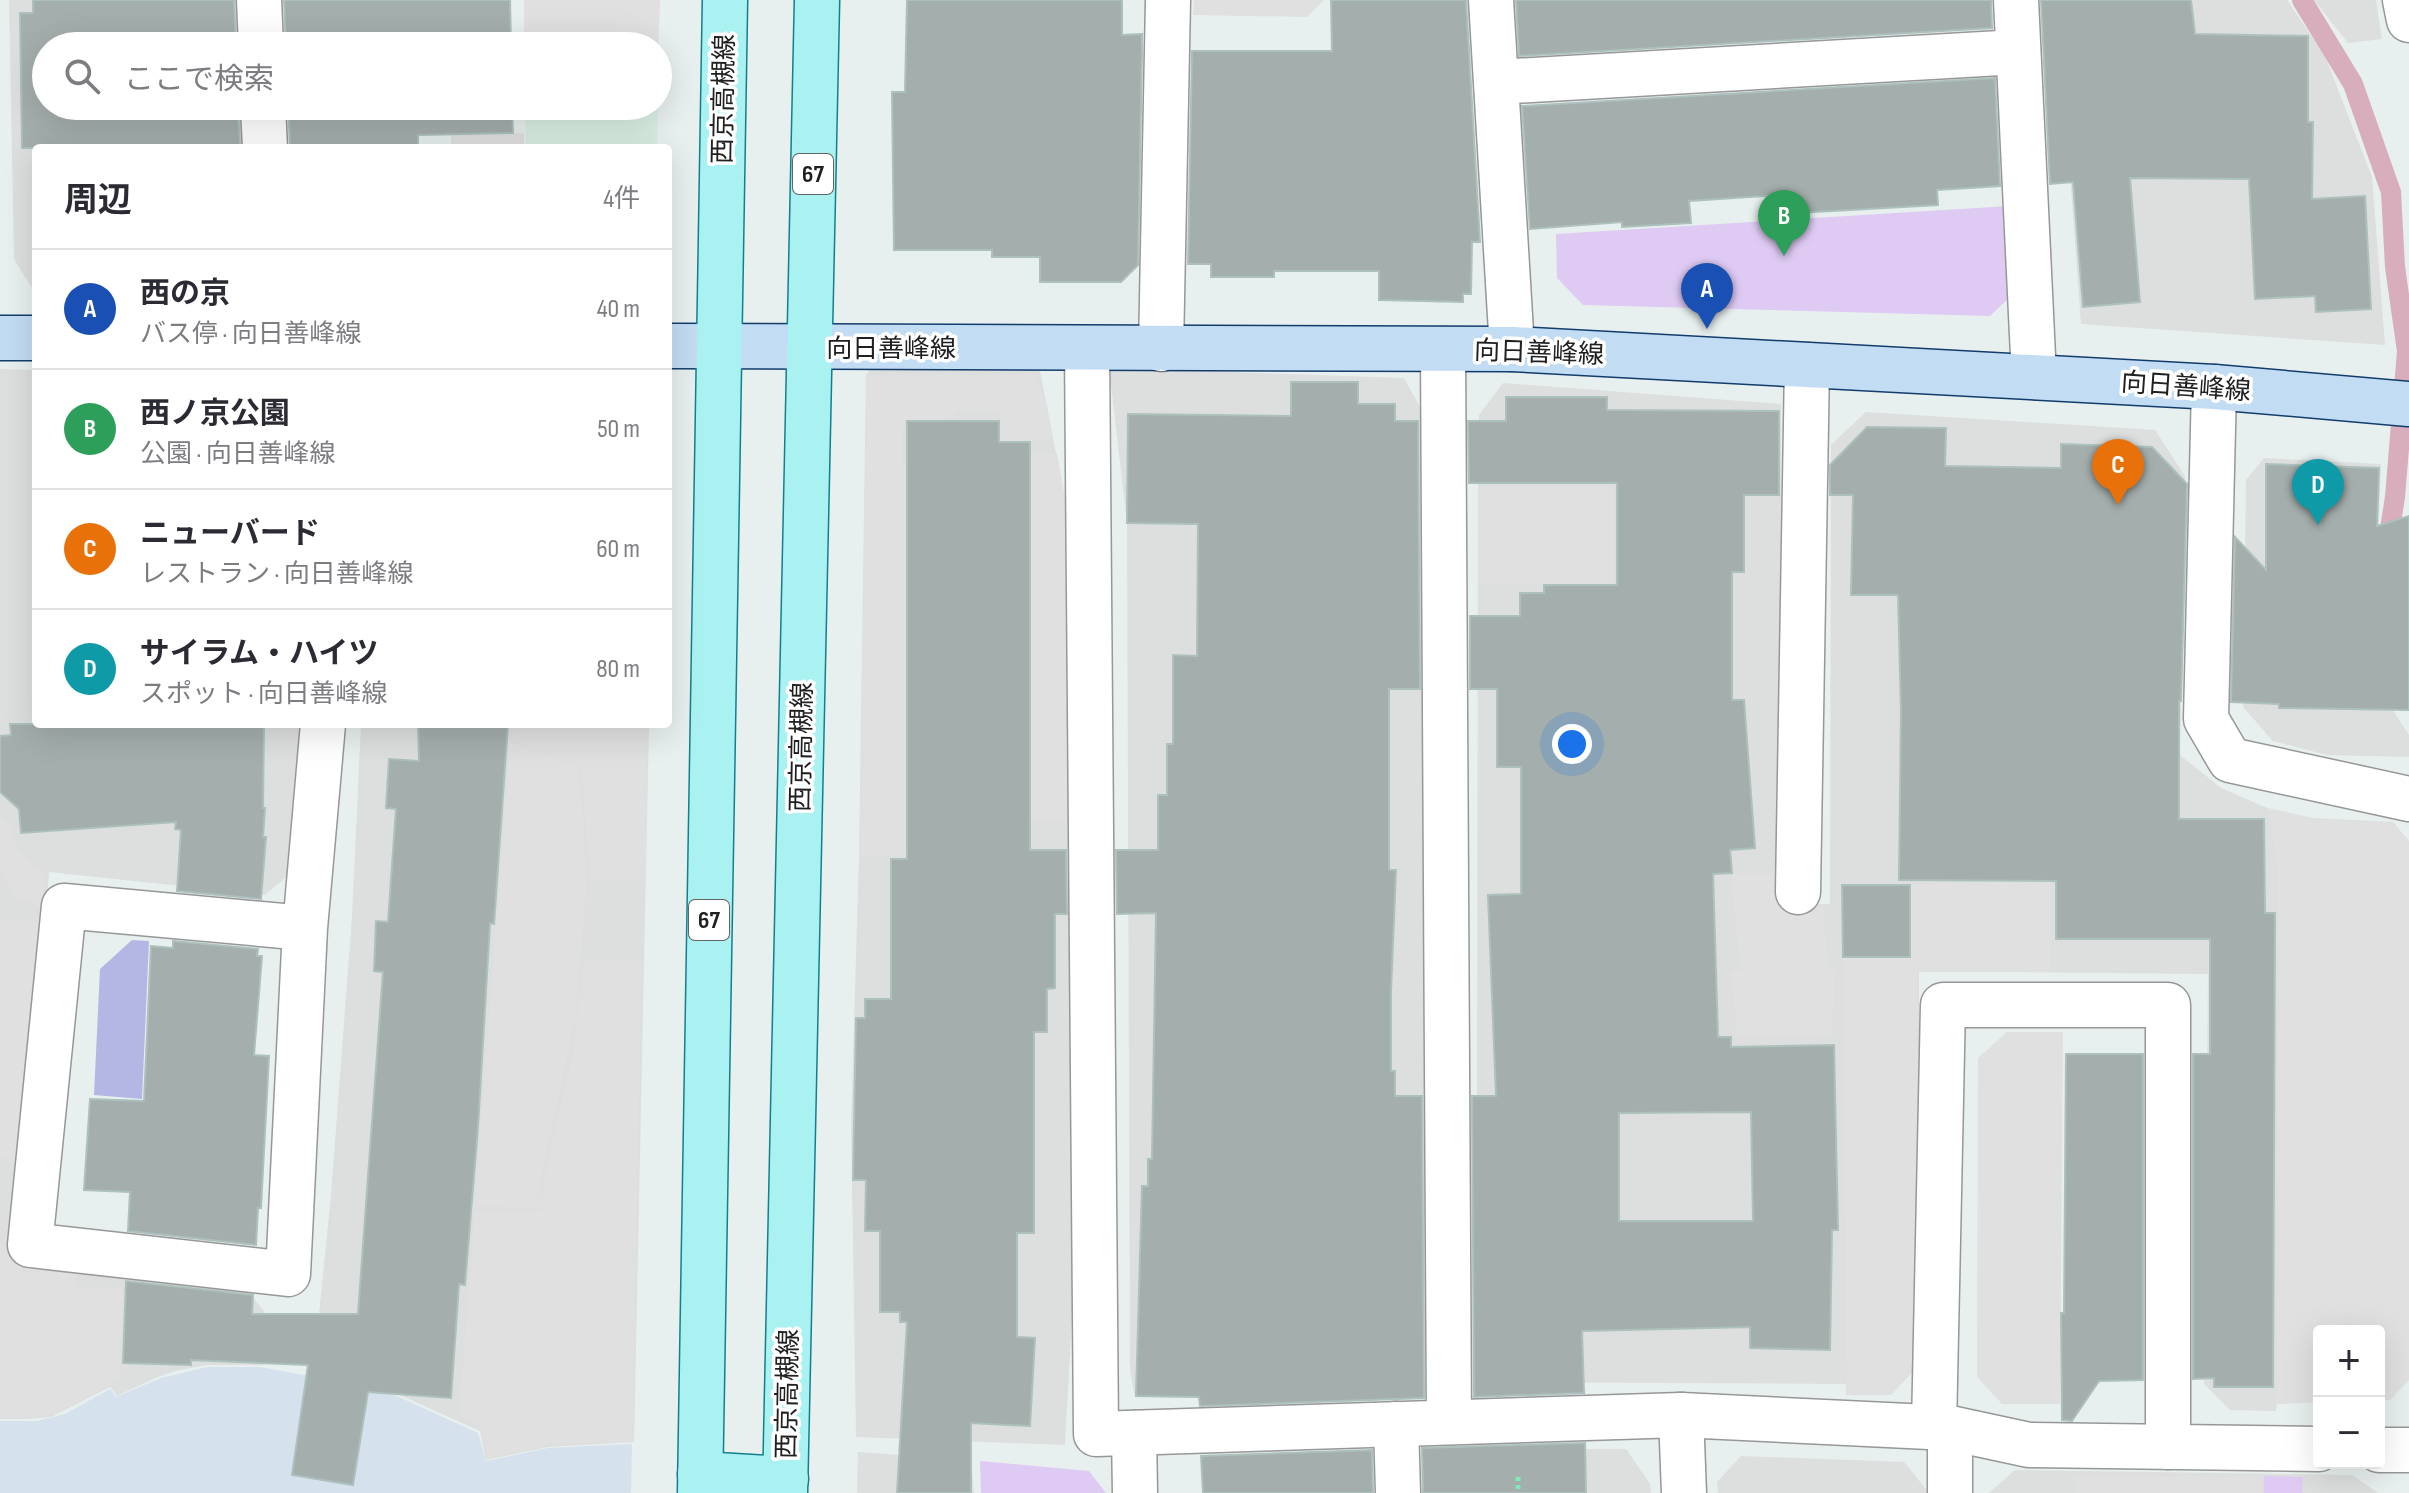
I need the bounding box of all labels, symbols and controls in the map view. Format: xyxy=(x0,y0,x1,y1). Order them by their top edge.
search box xyxy=(32,32,672,120)
street label: 西京高槻線 xyxy=(708,34,741,164)
icon: search xyxy=(60,54,104,98)
text: ここで検索 xyxy=(124,62,274,98)
road number: 67 xyxy=(793,154,833,194)
text: 周辺 xyxy=(64,180,132,221)
text: 4件 xyxy=(603,184,640,215)
pin: B xyxy=(1758,190,1810,256)
pin: A xyxy=(1681,263,1733,329)
text: 西の京 xyxy=(140,276,230,312)
text: A xyxy=(84,294,96,325)
text: 40 m xyxy=(597,294,640,325)
text: バス停 · 向日善峰線 xyxy=(140,319,361,350)
street label: 向日善峰線 xyxy=(826,334,956,365)
street label: 向日善峰線 xyxy=(1473,336,1604,371)
street label: 向日善峰線 xyxy=(2120,367,2252,407)
text: 西ノ京公園 xyxy=(140,396,290,432)
text: B xyxy=(84,414,96,445)
text: 50 m xyxy=(597,414,640,445)
text: 公園 · 向日善峰線 xyxy=(140,439,335,470)
pin: C xyxy=(2092,439,2144,505)
pin: D xyxy=(2292,459,2344,525)
text: ニューバード xyxy=(140,516,320,552)
text: C xyxy=(83,534,97,565)
text: 60 m xyxy=(596,534,640,565)
text: レストラン · 向日善峰線 xyxy=(140,559,413,590)
text: サイラム・ハイツ xyxy=(140,636,379,672)
text: D xyxy=(83,654,97,685)
text: 80 m xyxy=(596,654,640,685)
text: スポット · 向日善峰線 xyxy=(140,679,387,710)
street label: 西京高槻線 xyxy=(786,682,819,812)
your location xyxy=(1552,724,1592,764)
road number: 67 xyxy=(689,900,729,940)
map controls xyxy=(2313,1325,2385,1469)
button: + xyxy=(2313,1325,2385,1397)
street label: 西京高槻線 xyxy=(772,1329,805,1459)
button: − xyxy=(2313,1397,2385,1469)

